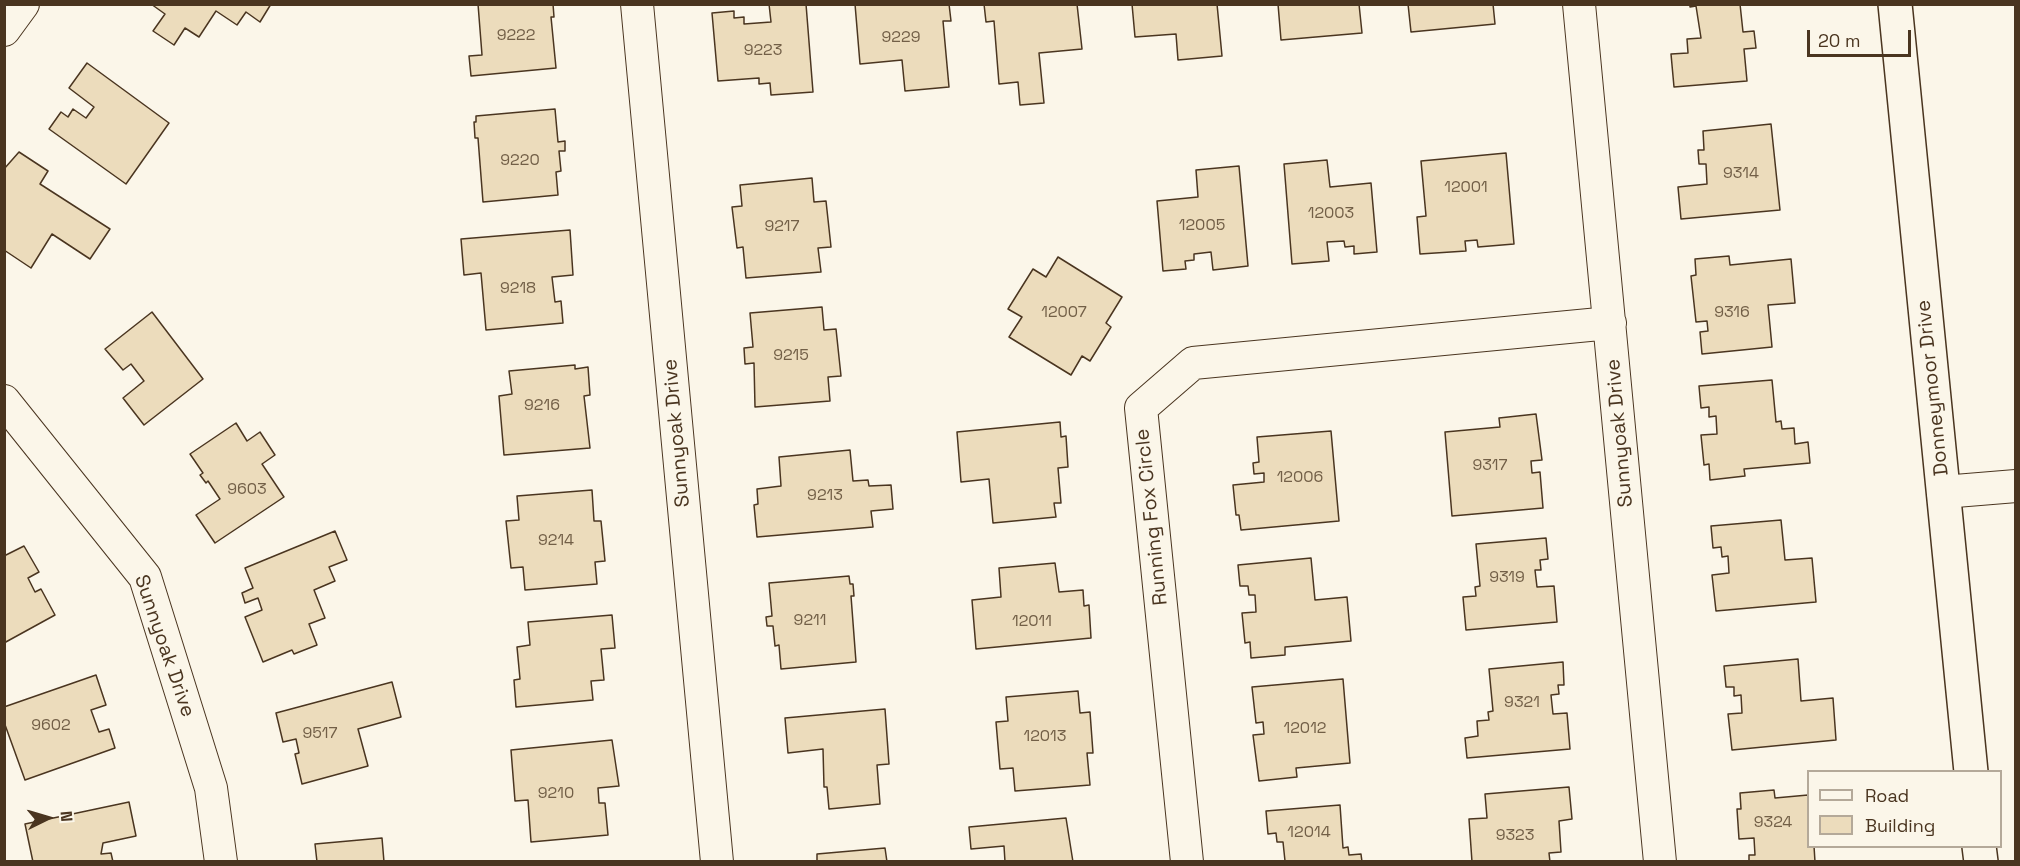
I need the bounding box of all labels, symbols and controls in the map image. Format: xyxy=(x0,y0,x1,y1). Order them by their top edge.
scale bar xyxy=(1810,18,1914,56)
house number: 9222 xyxy=(497,26,535,46)
house number: 9229 xyxy=(882,28,920,48)
text: 20 m xyxy=(1818,29,1861,52)
house number: 9223 xyxy=(744,41,782,61)
house number: 9220 xyxy=(500,151,540,171)
house number: 9314 xyxy=(1723,164,1759,184)
house number: 12001 xyxy=(1444,178,1488,198)
house number: 12003 xyxy=(1308,204,1354,224)
house number: 12005 xyxy=(1179,216,1225,236)
house number: 9217 xyxy=(764,217,800,237)
house number: 9218 xyxy=(500,279,536,299)
street label: Donneymoor Drive xyxy=(1912,299,1954,477)
house number: 12007 xyxy=(1041,303,1087,323)
house number: 9316 xyxy=(1714,303,1750,323)
house number: 9215 xyxy=(773,346,809,366)
street label: Sunnyoak Drive xyxy=(659,358,695,508)
street label: Sunnyoak Drive xyxy=(1602,358,1638,508)
house number: 9216 xyxy=(524,396,560,416)
street label: Running Fox Circle xyxy=(1131,427,1173,607)
house number: 9317 xyxy=(1473,456,1507,476)
house number: 12006 xyxy=(1277,468,1323,488)
house number: 9603 xyxy=(227,480,267,500)
house number: 9213 xyxy=(807,486,843,506)
house number: 9214 xyxy=(538,531,574,551)
house number: 9319 xyxy=(1489,568,1525,588)
street label: Sunnyoak Drive xyxy=(128,572,200,720)
house number: 9211 xyxy=(794,611,826,631)
house number: 12011 xyxy=(1012,612,1052,632)
house number: 9321 xyxy=(1504,693,1540,713)
house number: 9602 xyxy=(31,716,71,736)
house number: 12012 xyxy=(1284,719,1326,739)
house number: 9517 xyxy=(303,724,337,744)
house number: 12013 xyxy=(1024,727,1066,747)
legend xyxy=(1807,770,2002,848)
house number: 9210 xyxy=(538,784,574,804)
text: Road xyxy=(1865,784,1909,807)
north arrow xyxy=(18,788,78,848)
text: N xyxy=(56,810,77,823)
house number: 9324 xyxy=(1754,813,1792,833)
text: Building xyxy=(1865,814,1935,837)
house number: 12014 xyxy=(1287,823,1331,843)
house number: 9323 xyxy=(1496,826,1534,846)

